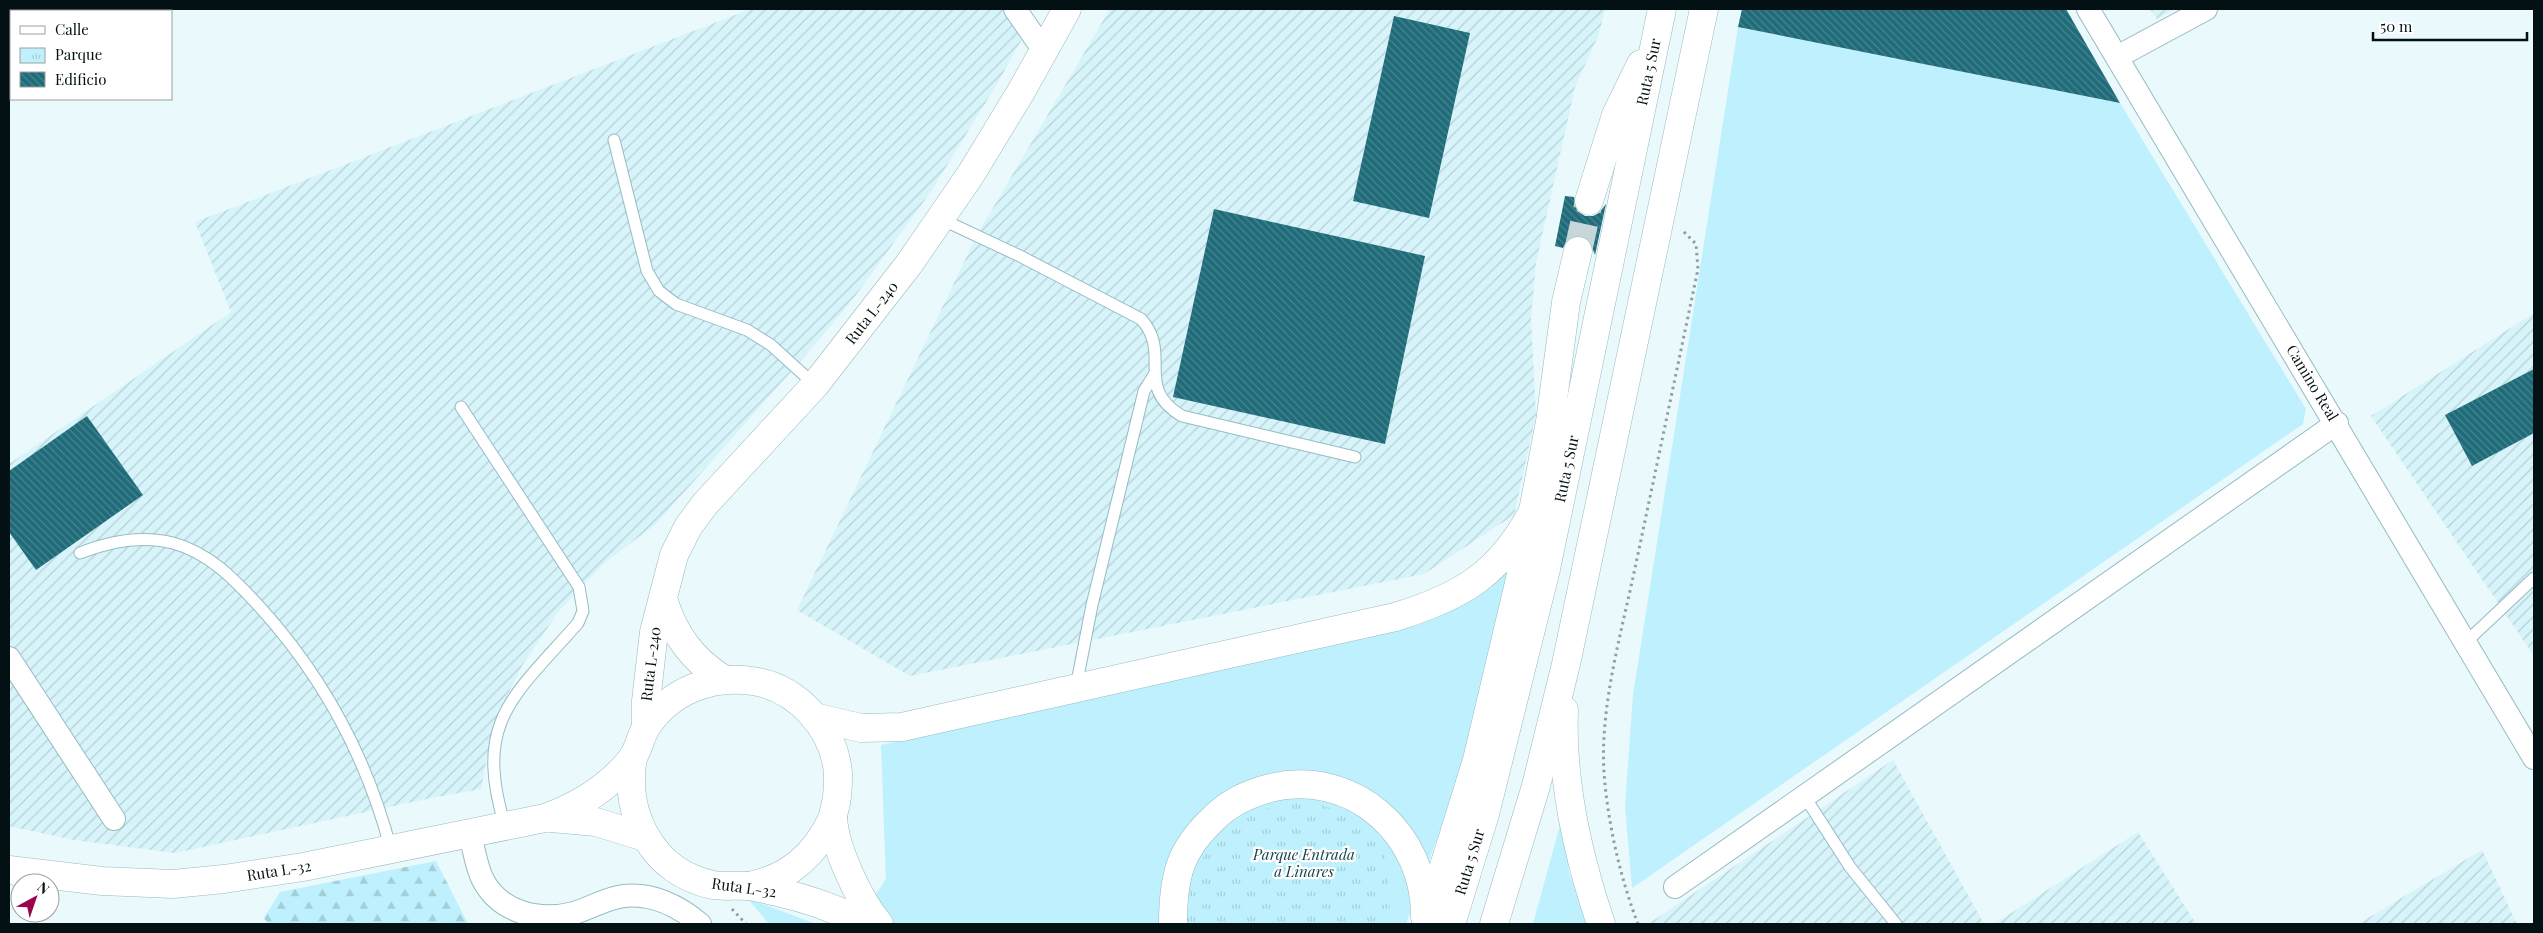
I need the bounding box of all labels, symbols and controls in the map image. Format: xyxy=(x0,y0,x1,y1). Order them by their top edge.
legend xyxy=(10,10,172,100)
scale bar xyxy=(2373,10,2527,42)
text: 50 m xyxy=(2380,16,2413,36)
text: Calle xyxy=(55,19,89,39)
street label: Ruta 5 Sur xyxy=(1631,36,1665,107)
text: Parque xyxy=(55,44,102,64)
text: Edificio xyxy=(55,69,106,89)
street label: Ruta L-240 xyxy=(840,277,902,348)
street label: Camino Real xyxy=(2282,341,2343,424)
street label: Ruta 5 Sur xyxy=(1549,433,1583,504)
street label: Ruta L-240 xyxy=(636,626,664,702)
street label: Ruta 5 Sur xyxy=(1450,826,1489,897)
park label: Parque Entrada a Linares xyxy=(1252,844,1355,881)
street label: Ruta L-32 xyxy=(245,855,313,885)
north arrow xyxy=(10,873,60,923)
street label: Ruta L-32 xyxy=(711,873,778,901)
text: N xyxy=(34,877,54,898)

